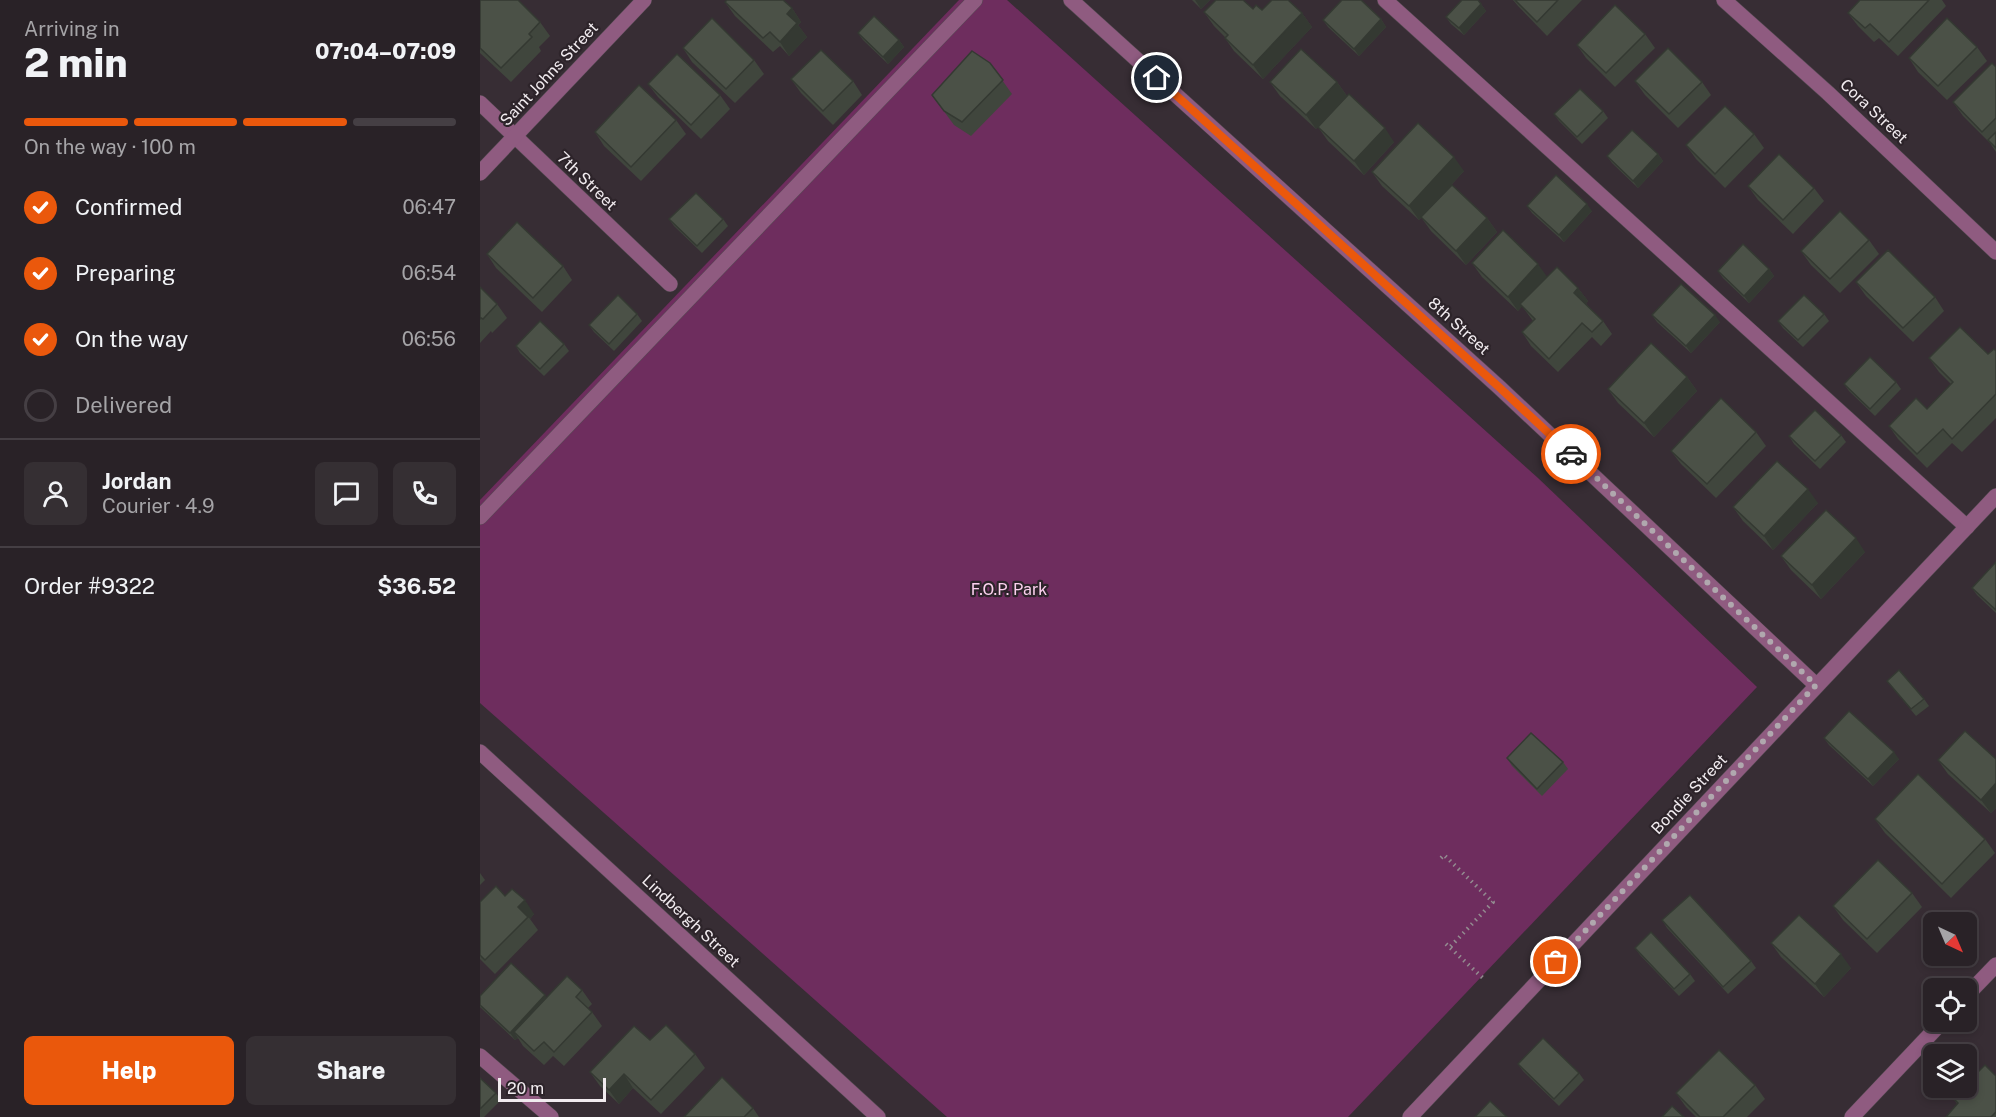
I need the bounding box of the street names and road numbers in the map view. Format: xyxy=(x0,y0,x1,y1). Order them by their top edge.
street label: Saint Johns Street xyxy=(496,18,602,130)
street label: Cora Street xyxy=(1836,75,1912,147)
street label: 7th Street xyxy=(553,148,621,214)
street label: 8th Street xyxy=(1424,293,1494,359)
street label: Bondie Street xyxy=(1647,750,1731,838)
street label: Lindbergh Street xyxy=(638,871,744,971)

